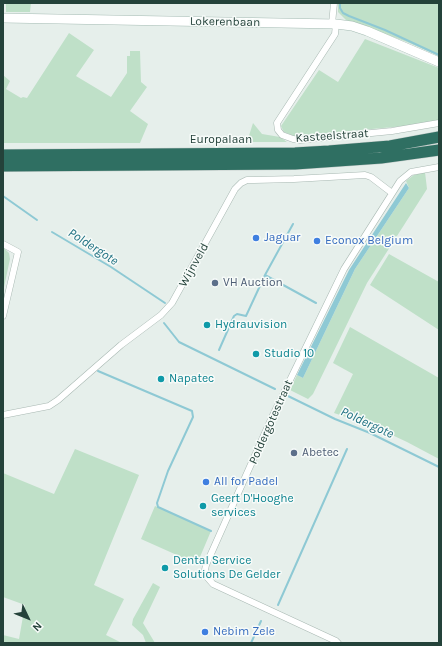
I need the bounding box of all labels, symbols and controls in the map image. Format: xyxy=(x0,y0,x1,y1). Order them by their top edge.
street label: Lokerenbaan xyxy=(190,14,260,30)
street label: Kasteelstraat xyxy=(295,126,369,146)
street label: Europalaan xyxy=(190,133,252,147)
water label: Poldergote xyxy=(65,225,121,269)
place label: Jaguar xyxy=(264,231,300,245)
marker: Jaguar xyxy=(251,233,261,243)
place label: Econox Belgium xyxy=(325,234,413,248)
marker: Econox Belgium xyxy=(312,236,322,246)
street label: Wijnveld xyxy=(176,241,212,289)
place label: VH Auction xyxy=(223,276,283,290)
marker: VH Auction xyxy=(210,278,220,288)
place label: Hydrauvision xyxy=(215,318,287,332)
marker: Hydrauvision xyxy=(202,320,212,330)
place label: Studio 10 xyxy=(264,347,314,361)
marker: Studio 10 xyxy=(251,349,261,359)
place label: Napatec xyxy=(169,372,214,386)
marker: Napatec xyxy=(156,374,166,384)
street label: Poldergotestraat xyxy=(246,378,296,466)
water label: Poldergote xyxy=(338,404,396,442)
place label: Abetec xyxy=(302,446,339,460)
marker: Abetec xyxy=(289,448,299,458)
place label: All for Padel xyxy=(214,475,278,489)
marker: All for Padel xyxy=(201,477,211,487)
place label: Geert D'Hooghe services xyxy=(211,492,294,520)
marker: Geert D'Hooghe services xyxy=(198,501,208,511)
place label: Dental Service Solutions De Gelder xyxy=(173,554,280,582)
marker: Dental Service Solutions De Gelder xyxy=(160,563,170,573)
north arrow xyxy=(8,598,48,638)
text: N xyxy=(30,619,45,634)
place label: Nebim Zele xyxy=(213,625,275,639)
marker: Nebim Zele xyxy=(200,627,210,637)

